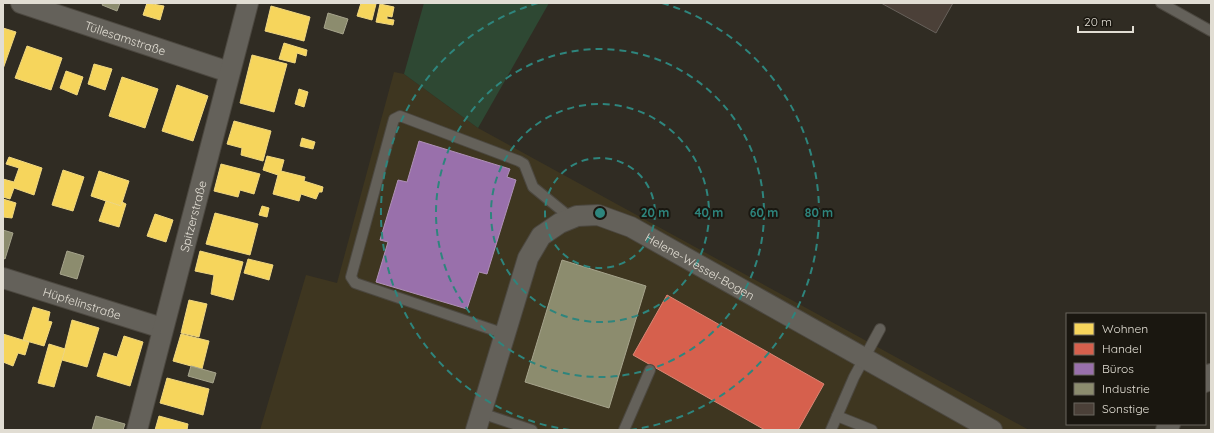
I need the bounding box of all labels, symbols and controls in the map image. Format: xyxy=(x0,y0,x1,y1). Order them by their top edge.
scale bar xyxy=(1078,8,1133,34)
text: 20 m xyxy=(1084,14,1112,29)
street label: Tüllesamstraße xyxy=(83,17,168,58)
street label: Spitzerstraße xyxy=(176,179,209,253)
text: 20 m xyxy=(641,205,669,220)
text: 40 m xyxy=(695,205,723,220)
text: 60 m xyxy=(750,205,778,220)
text: 80 m xyxy=(805,205,833,220)
centre of rings xyxy=(593,206,607,220)
street label: Helene-Wessel-Bogen xyxy=(643,229,757,303)
street label: Hüpfelinstraße xyxy=(41,284,123,322)
legend xyxy=(1066,313,1206,425)
text: Wohnen xyxy=(1102,321,1148,336)
text: Handel xyxy=(1102,341,1142,356)
text: Büros xyxy=(1102,361,1134,376)
text: Industrie xyxy=(1102,381,1150,396)
text: Sonstige xyxy=(1102,401,1149,416)

